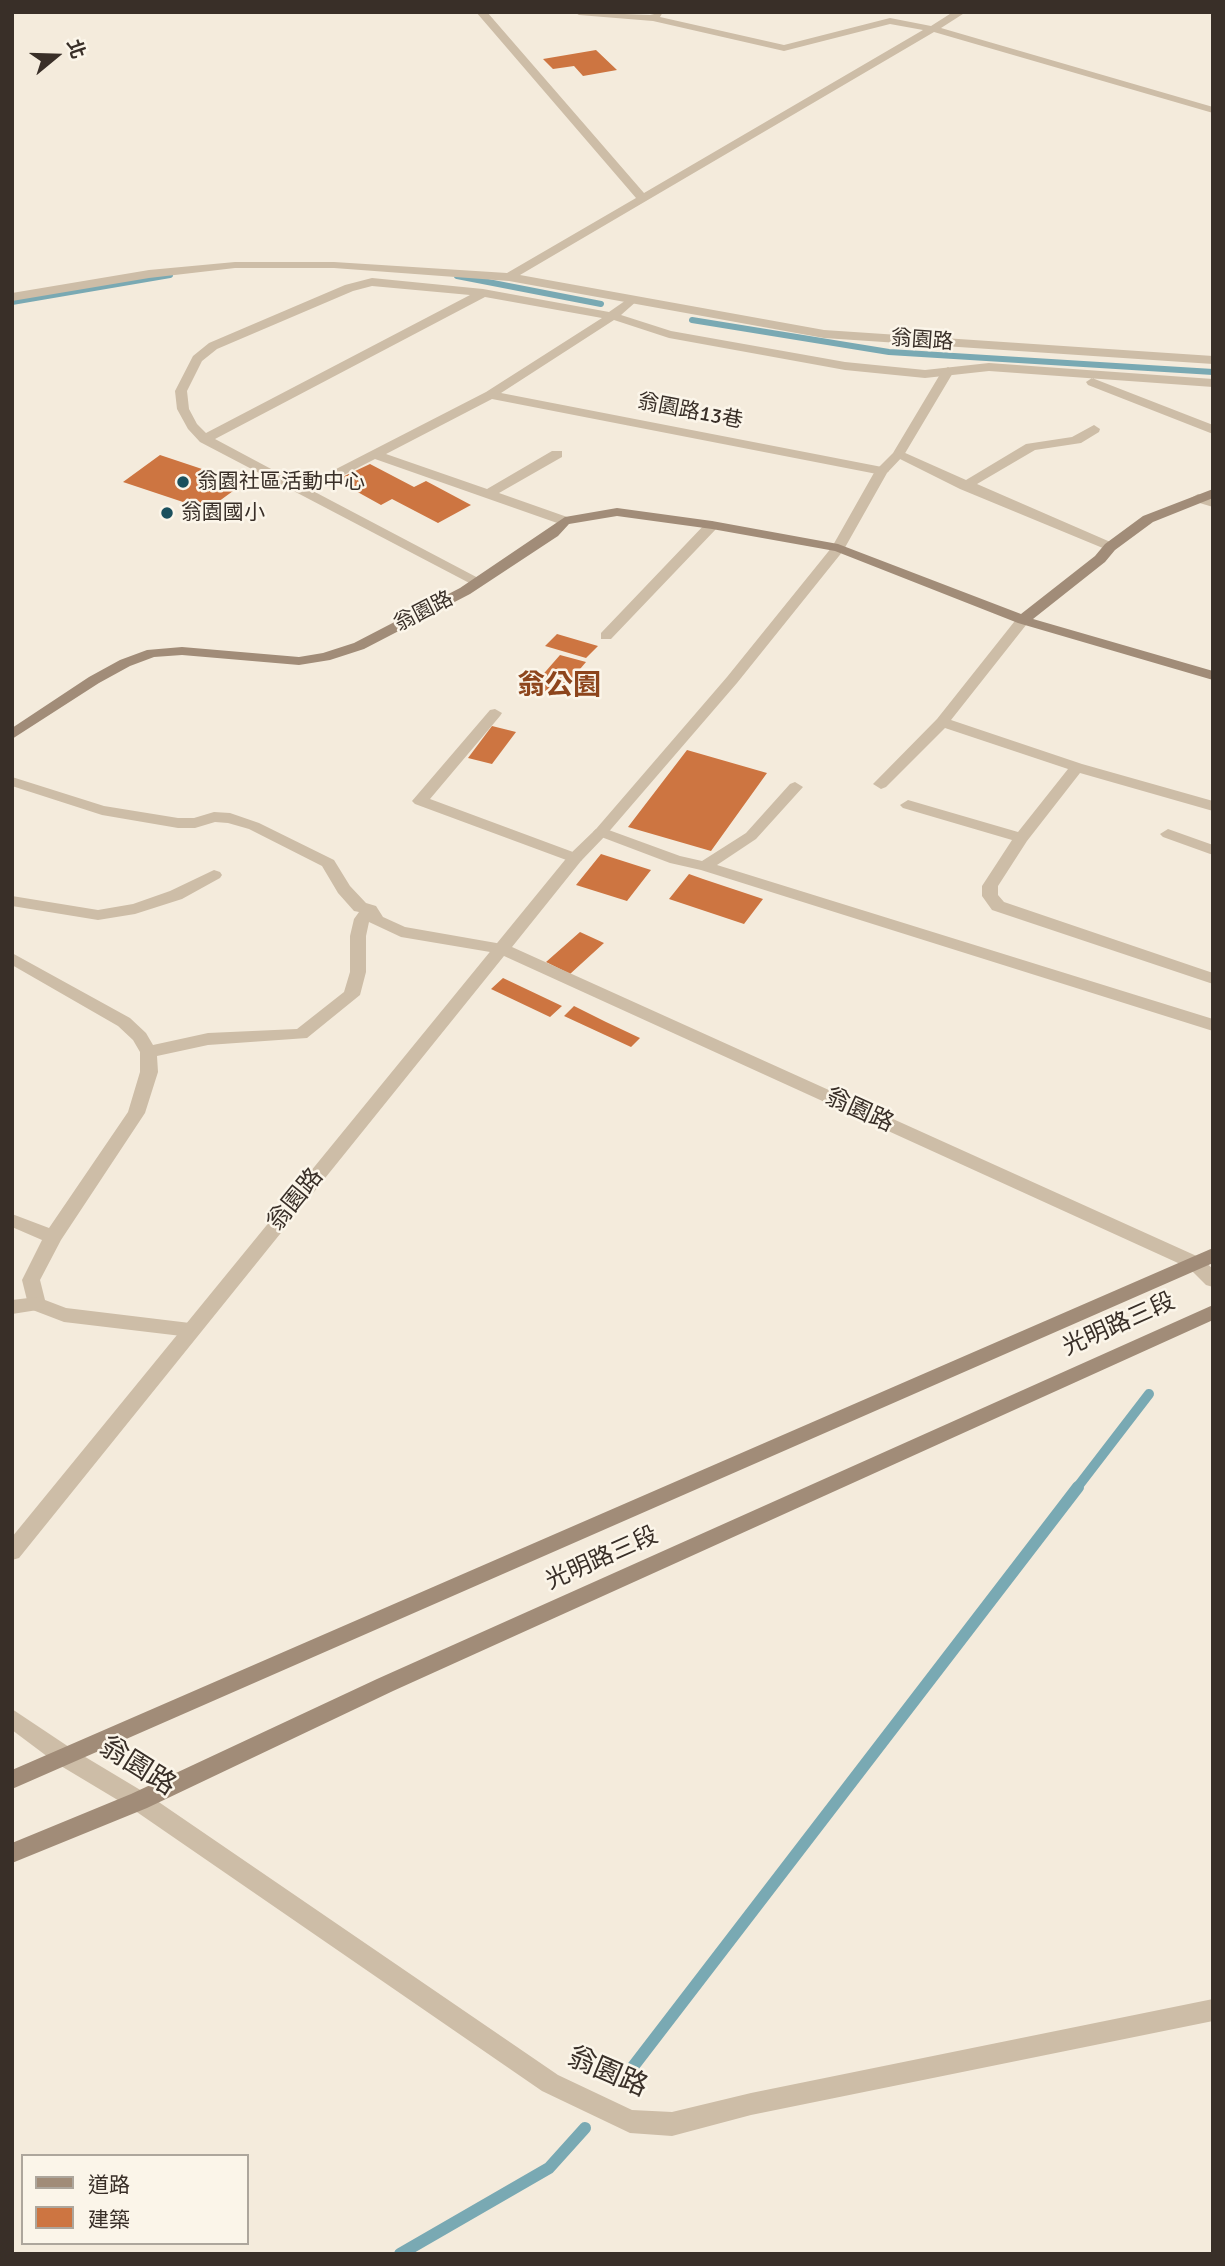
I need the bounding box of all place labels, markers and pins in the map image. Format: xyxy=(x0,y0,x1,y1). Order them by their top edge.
place label: 翁園社區活動中心 xyxy=(197,469,365,495)
marker: 翁園社區活動中心 xyxy=(175,474,191,490)
place label: 翁園國小 xyxy=(181,500,265,526)
marker: 翁園國小 xyxy=(159,505,175,521)

